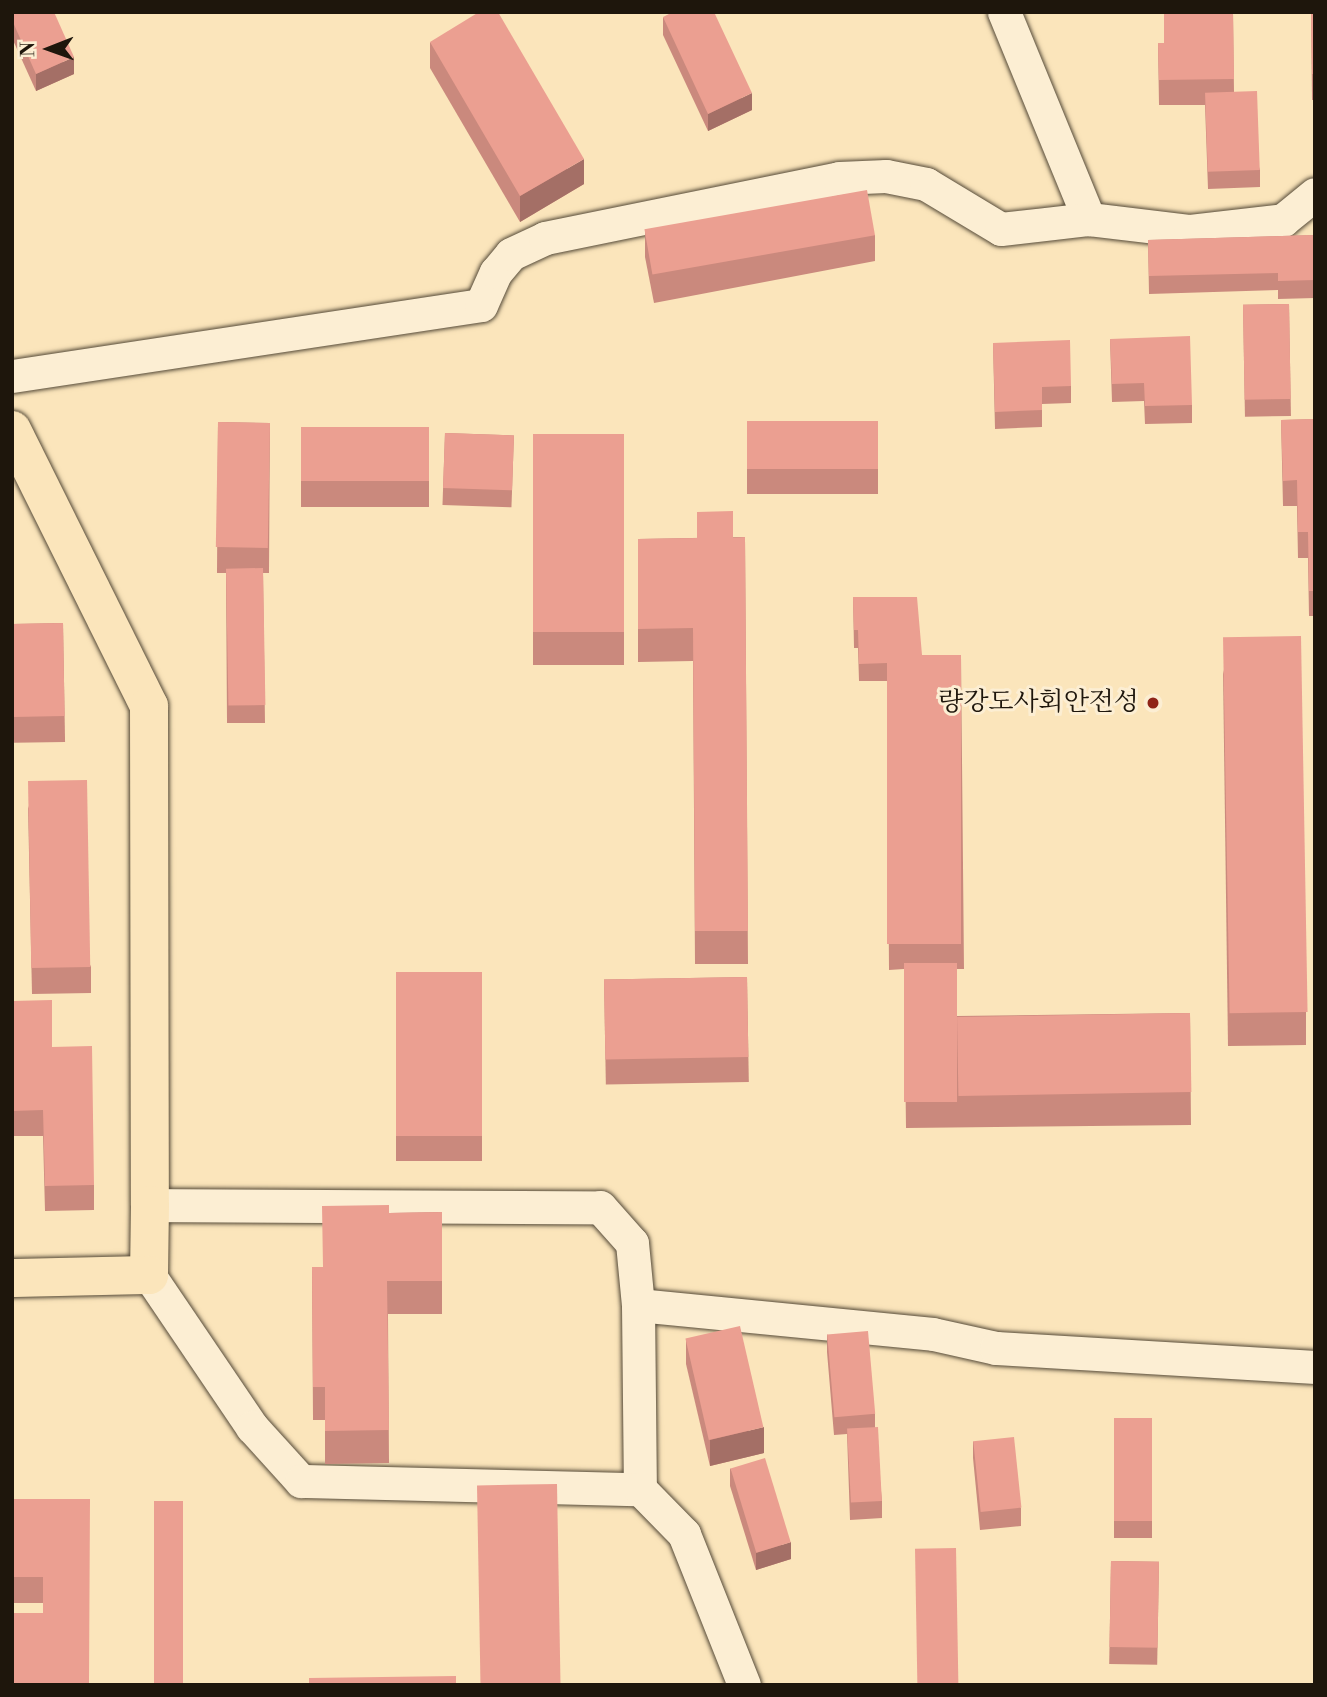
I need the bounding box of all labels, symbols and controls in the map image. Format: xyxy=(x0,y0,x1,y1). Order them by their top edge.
north arrow xyxy=(14,14,84,84)
text: N xyxy=(16,42,40,57)
place label: 량강도사회안전성 xyxy=(938,687,1139,719)
marker: 량강도사회안전성 xyxy=(1145,695,1161,711)

